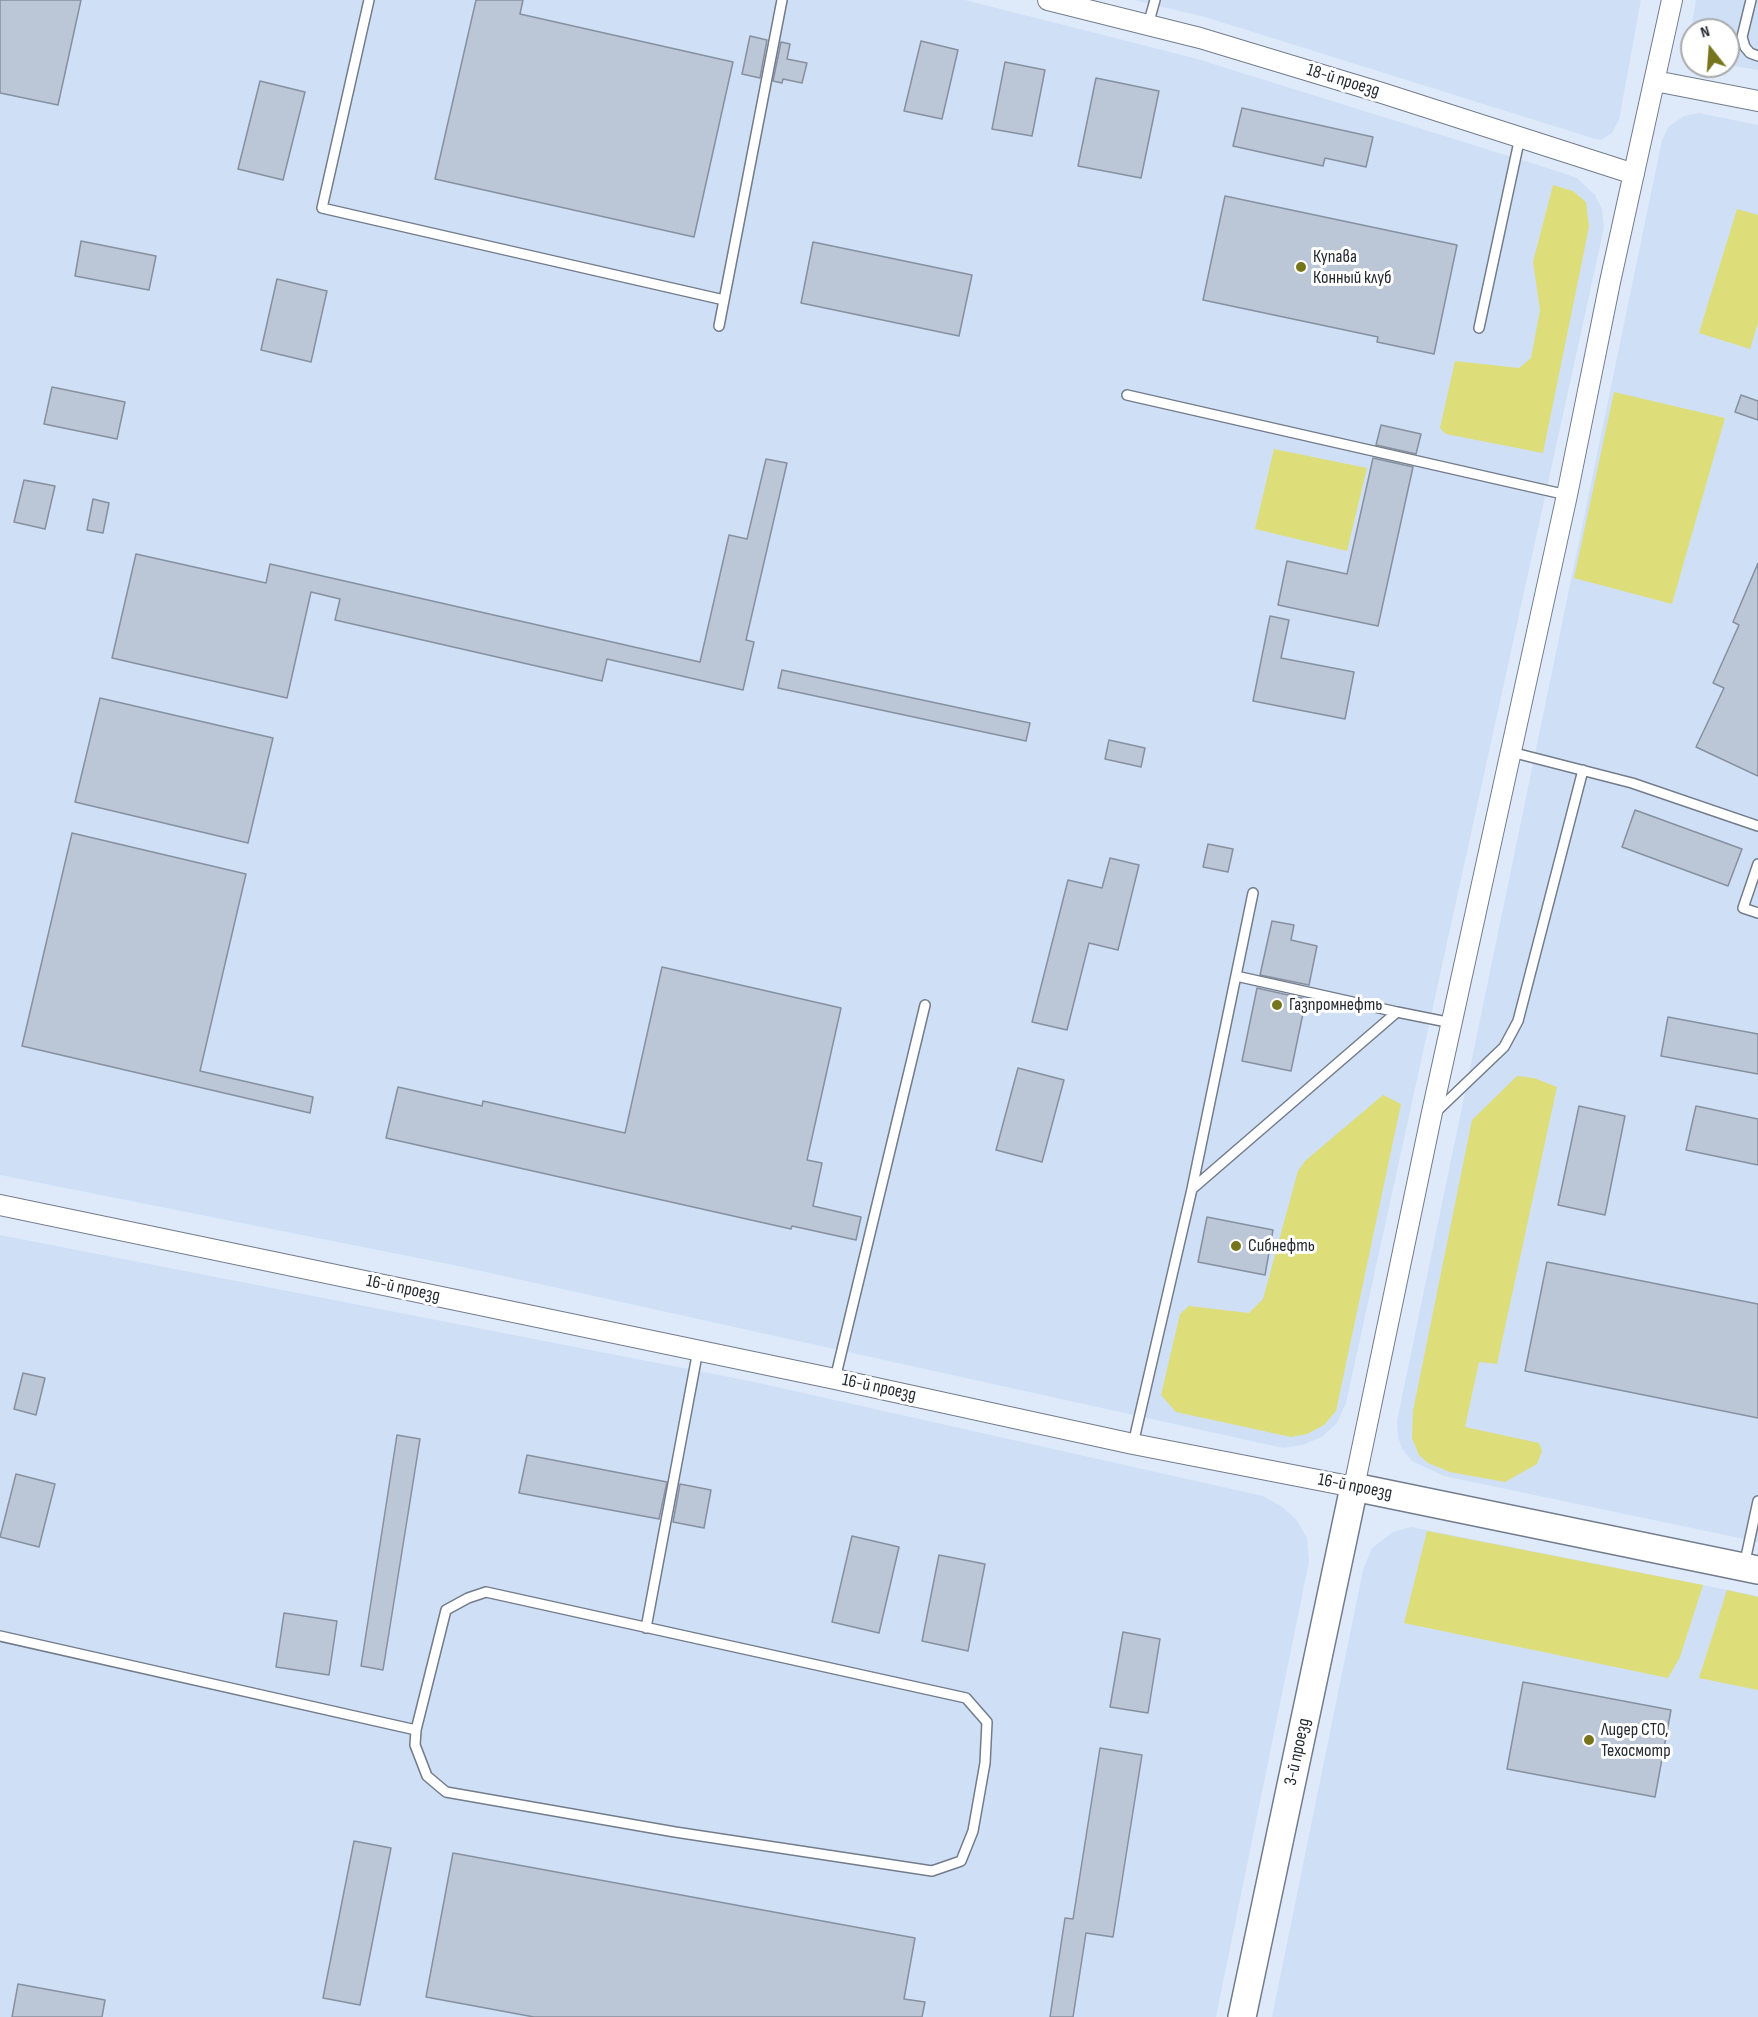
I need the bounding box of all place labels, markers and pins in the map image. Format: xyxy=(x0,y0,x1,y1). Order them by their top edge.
place label: Купава Конный клуб xyxy=(1313,246,1392,288)
marker: Купава Конный клуб xyxy=(1294,260,1308,274)
place label: Газпромнефть xyxy=(1289,994,1382,1016)
marker: Газпромнефть xyxy=(1270,998,1284,1012)
place label: Сибнефть xyxy=(1248,1235,1315,1257)
marker: Сибнефть xyxy=(1229,1239,1243,1253)
place label: Лидер СТО, Техосмотр xyxy=(1601,1719,1671,1762)
marker: Лидер СТО, Техосмотр xyxy=(1582,1733,1596,1747)

